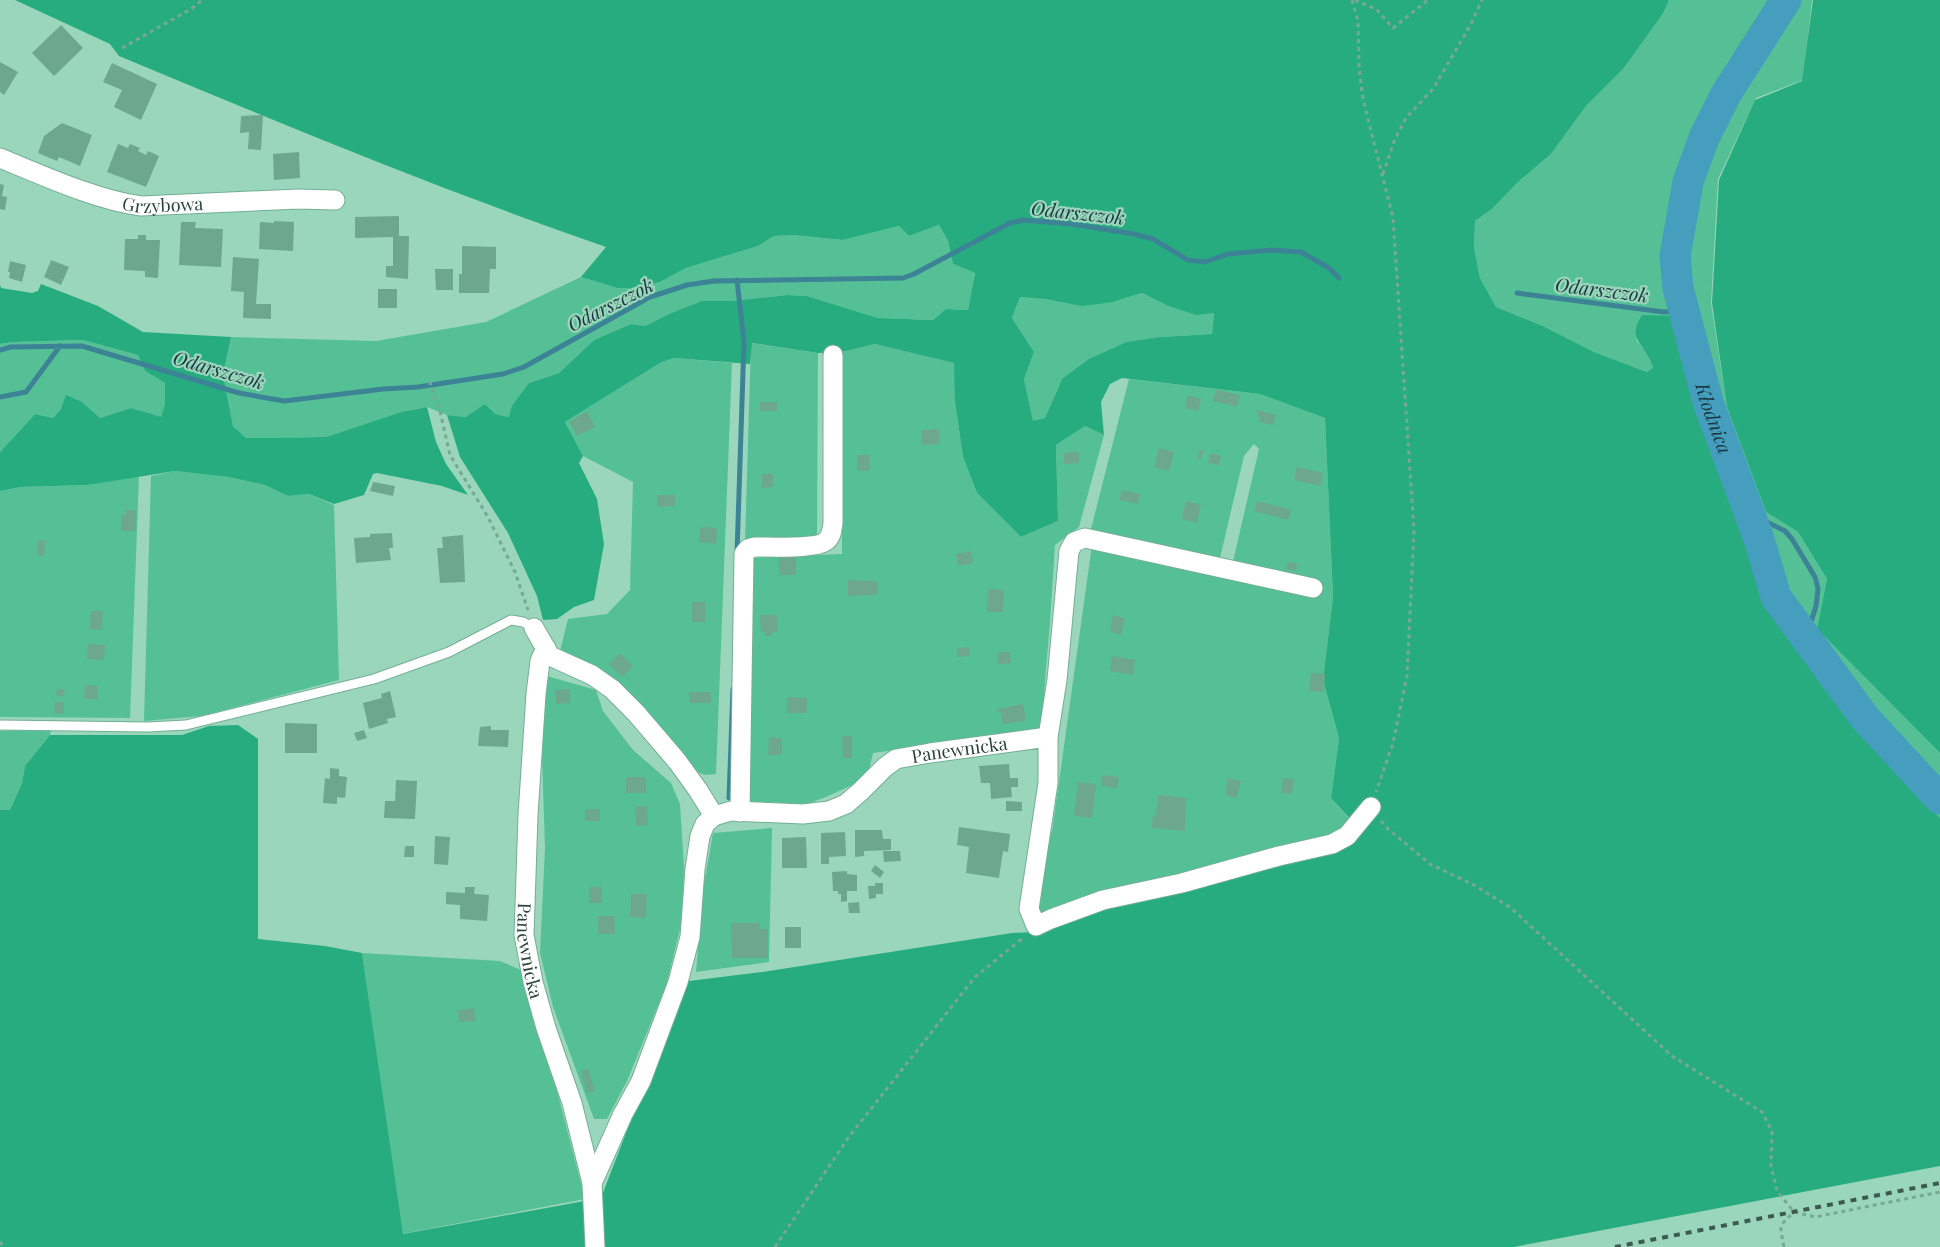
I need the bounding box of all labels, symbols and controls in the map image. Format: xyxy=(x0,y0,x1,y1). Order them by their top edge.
street label: Grzybowa xyxy=(120,191,204,218)
water label: Odarszczok xyxy=(1030,194,1126,230)
water label: Odarszczok xyxy=(1554,270,1650,308)
water label: Odarszczok xyxy=(562,271,658,337)
water label: Odarszczok xyxy=(170,344,268,394)
water label: Kłodnica xyxy=(1690,379,1739,457)
street label: Panewnicka xyxy=(910,731,1009,768)
street label: Panewnicka xyxy=(512,902,549,1001)

